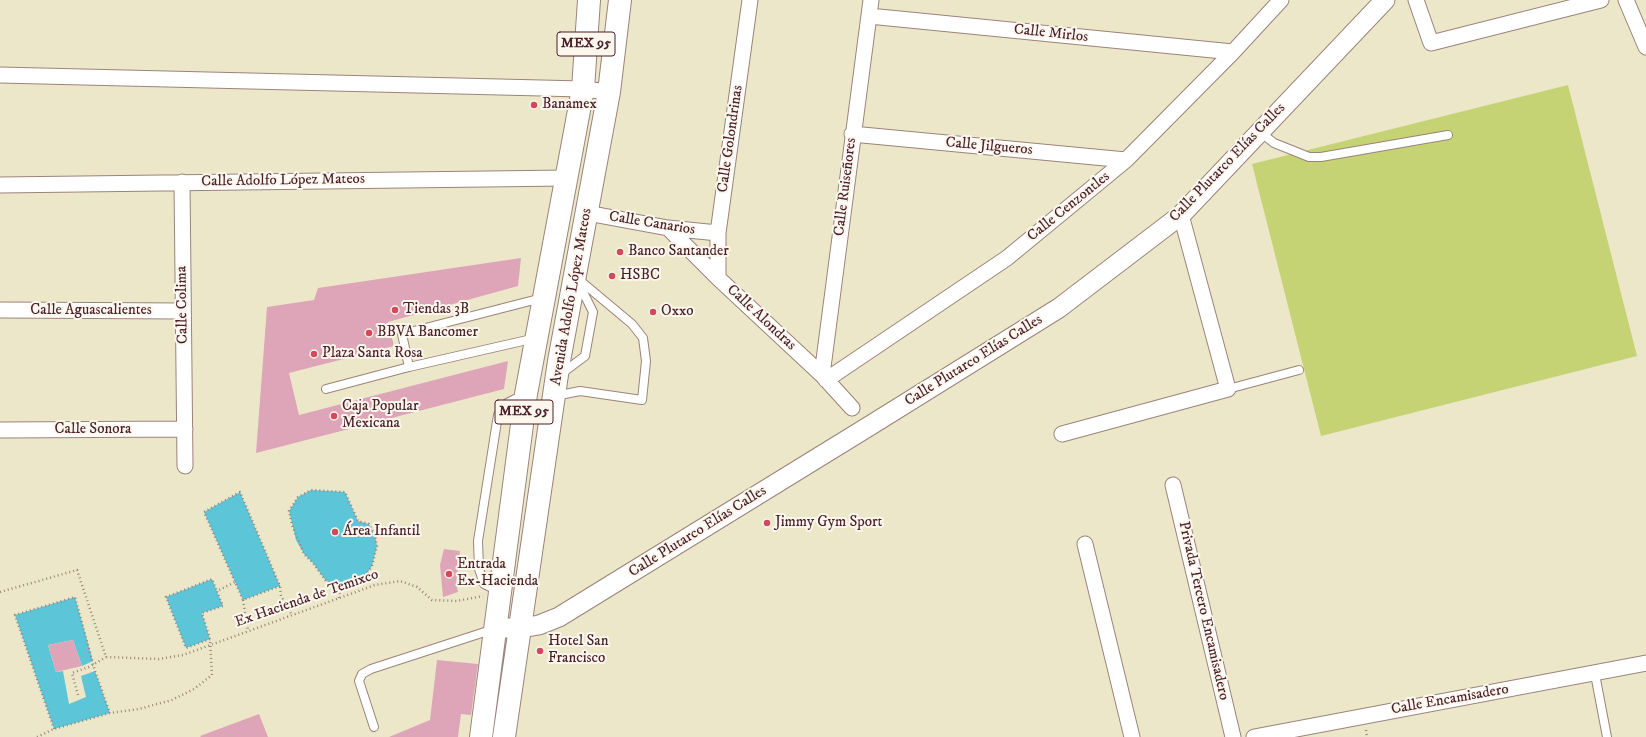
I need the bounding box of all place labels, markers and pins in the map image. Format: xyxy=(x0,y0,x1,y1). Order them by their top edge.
place label: Banamex xyxy=(542,96,597,114)
marker: Banamex xyxy=(529,100,539,110)
place label: Banco Santander xyxy=(628,243,729,261)
marker: Banco Santander xyxy=(615,247,625,257)
place label: HSBC xyxy=(620,267,660,285)
marker: HSBC xyxy=(607,271,617,281)
place label: Tiendas 3B xyxy=(403,301,469,319)
place label: Oxxo xyxy=(661,303,694,321)
marker: Tiendas 3B xyxy=(390,305,400,315)
marker: Oxxo xyxy=(648,307,658,317)
place label: BBVA Bancomer xyxy=(377,324,478,342)
marker: BBVA Bancomer xyxy=(364,328,374,338)
place label: Plaza Santa Rosa xyxy=(322,345,423,363)
marker: Plaza Santa Rosa xyxy=(309,349,319,359)
place label: Caja Popular Mexicana xyxy=(342,398,419,433)
marker: Caja Popular Mexicana xyxy=(329,411,339,421)
place label: Jimmy Gym Sport xyxy=(775,514,882,532)
marker: Jimmy Gym Sport xyxy=(762,518,772,528)
place label: Área Infantil xyxy=(343,523,420,541)
marker: Área Infantil xyxy=(330,527,340,537)
place label: Entrada Ex-Hacienda xyxy=(457,556,538,591)
marker: Entrada Ex-Hacienda xyxy=(444,569,454,579)
place label: Hotel San Francisco xyxy=(548,633,608,668)
marker: Hotel San Francisco xyxy=(535,646,545,656)

